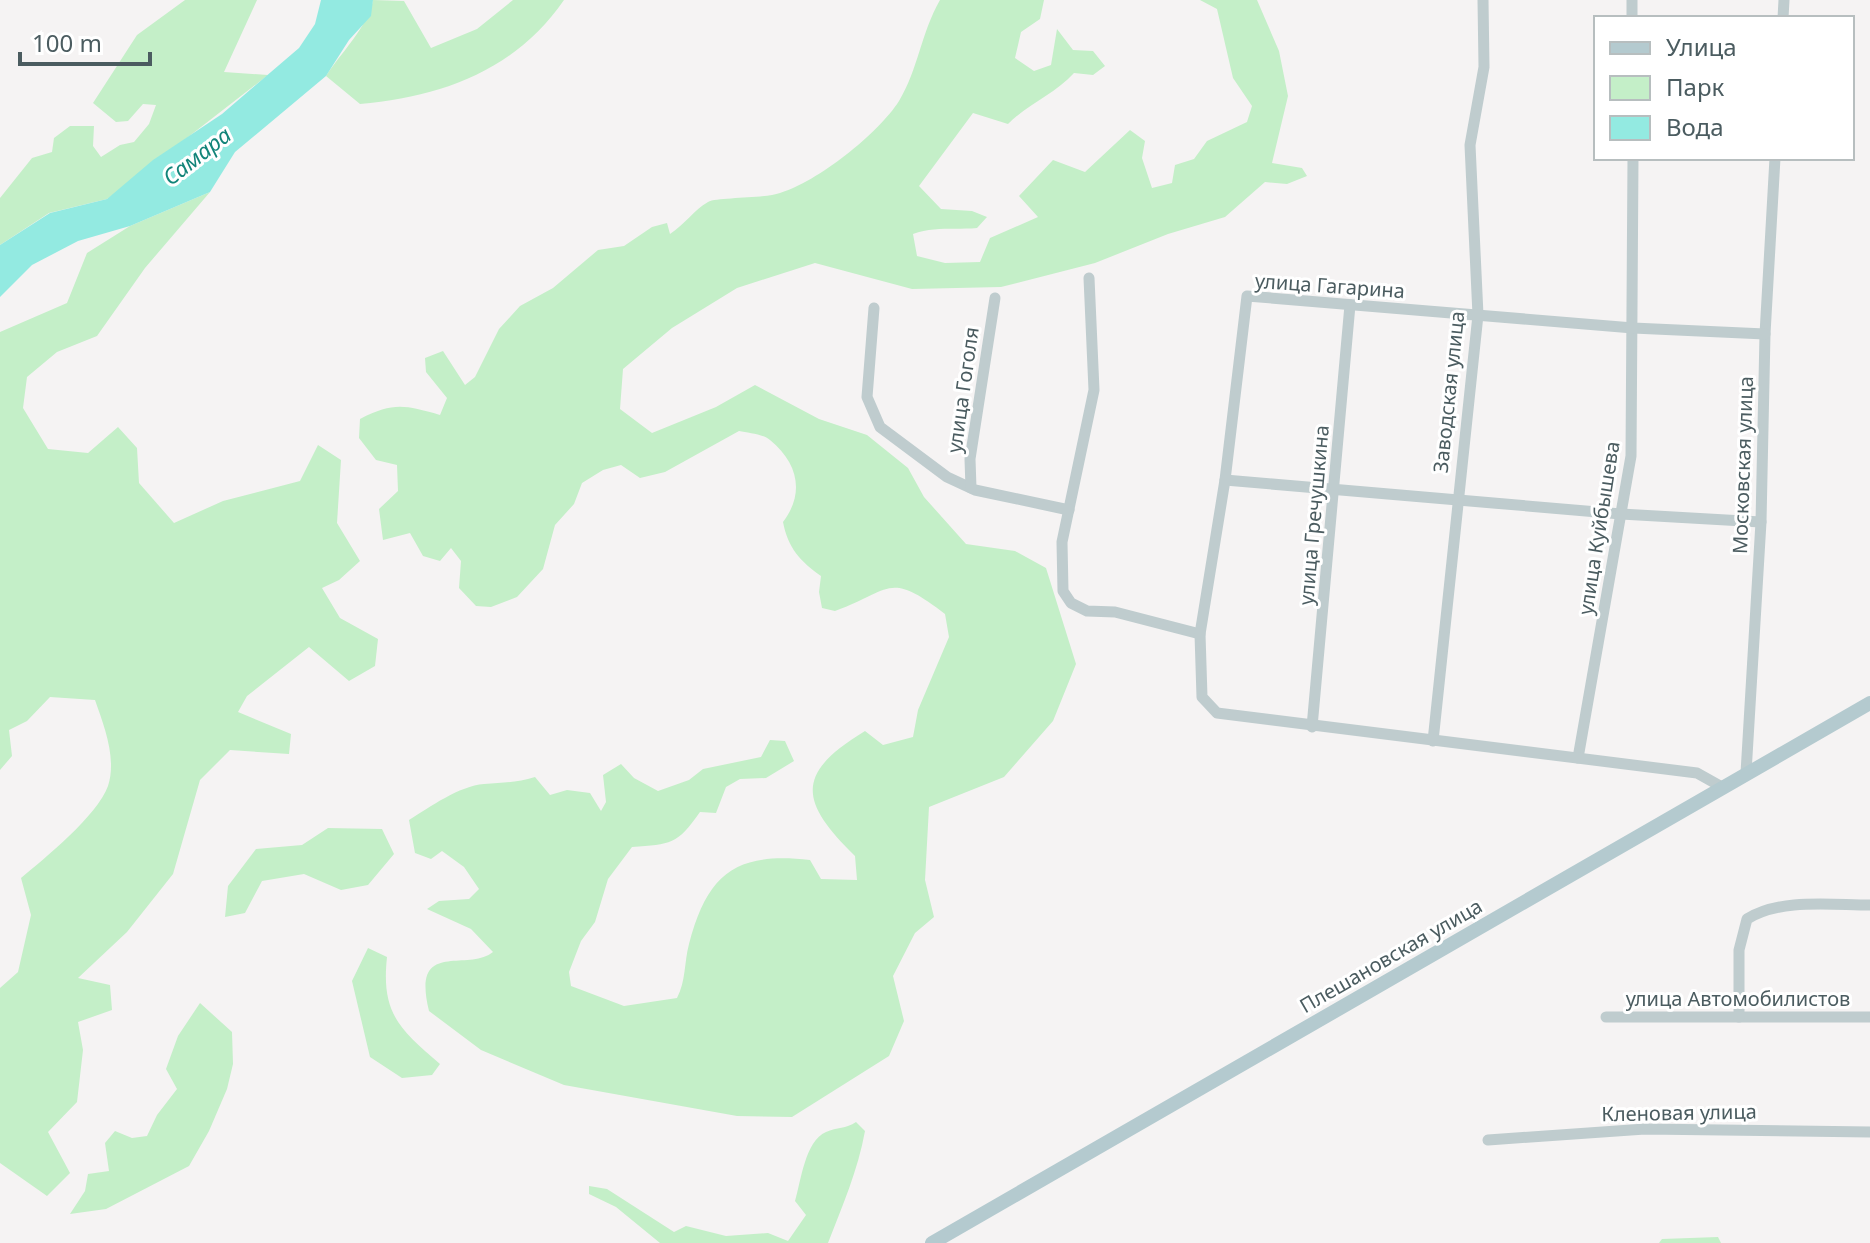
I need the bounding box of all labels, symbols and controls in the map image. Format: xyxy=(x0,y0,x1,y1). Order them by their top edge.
scale bar xyxy=(20,16,150,66)
legend xyxy=(1594,16,1854,160)
text: 100 m xyxy=(32,26,102,59)
text: Улица xyxy=(1666,30,1737,63)
text: Парк xyxy=(1666,70,1725,103)
text: Вода xyxy=(1666,110,1724,143)
water label: Самара xyxy=(156,119,237,191)
street label: улица Гагарина xyxy=(1254,267,1406,304)
street label: Заводская улица xyxy=(1427,310,1470,474)
street label: улица Гоголя xyxy=(940,325,985,455)
street label: Московская улица xyxy=(1726,376,1759,554)
street label: улица Гречушкина xyxy=(1292,424,1335,606)
street label: улица Куйбышева xyxy=(1571,439,1626,617)
street label: Плешановская улица xyxy=(1295,892,1487,1019)
street label: улица Автомобилистов xyxy=(1626,985,1850,1012)
street label: Кленовая улица xyxy=(1601,1098,1757,1127)

